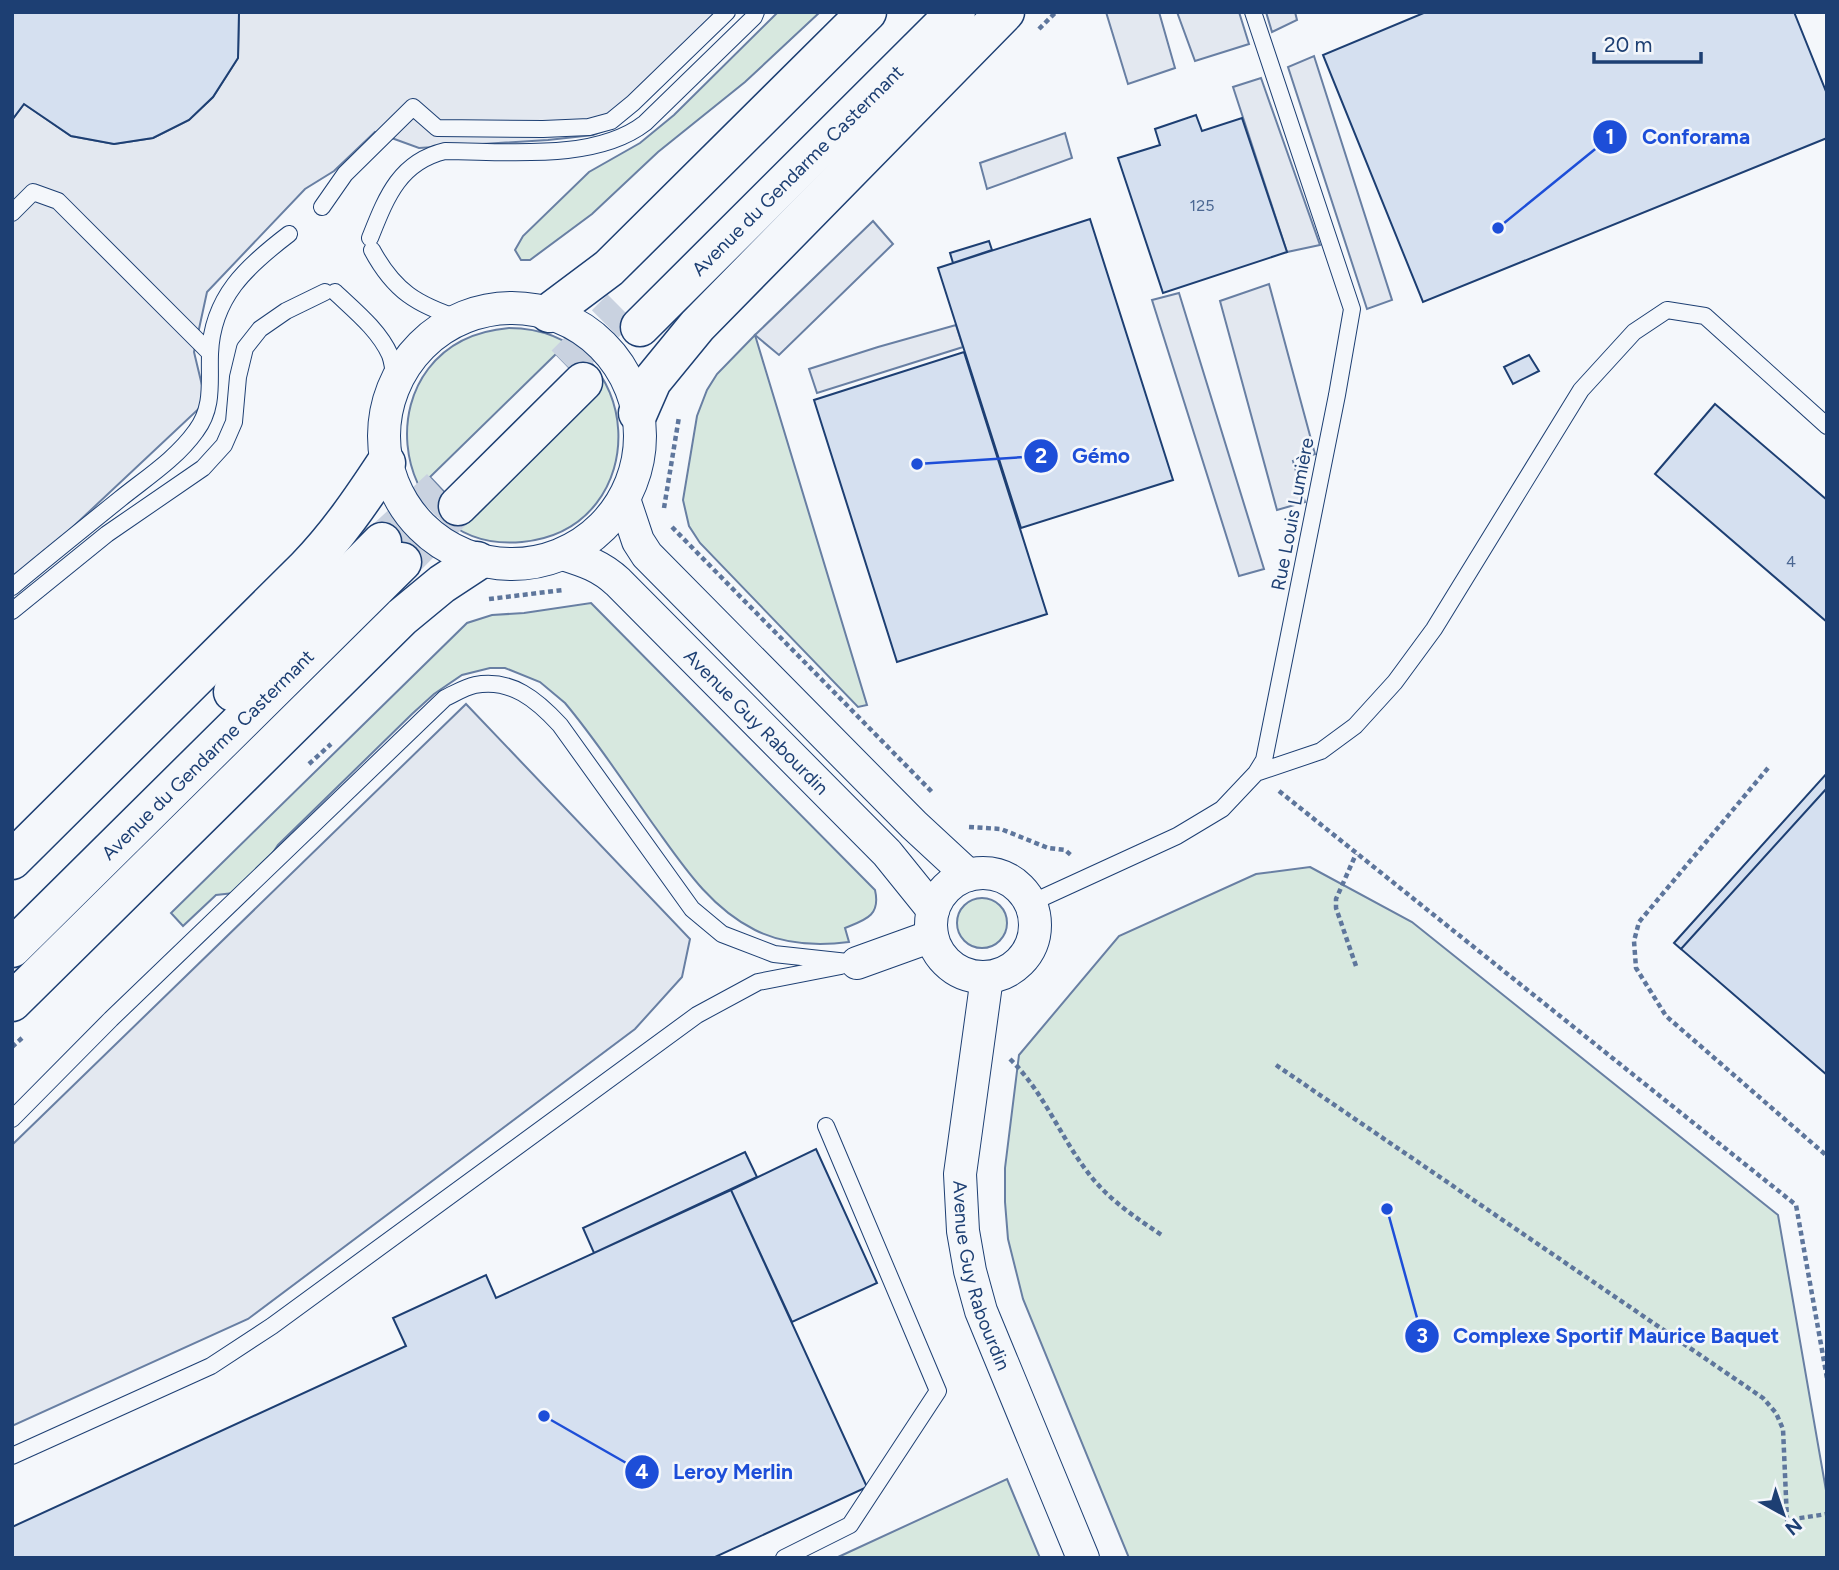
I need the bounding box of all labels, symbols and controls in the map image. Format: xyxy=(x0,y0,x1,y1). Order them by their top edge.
scale bar xyxy=(1594,21,1701,65)
text: 20 m xyxy=(1604,32,1652,57)
street label: Avenue du Gendarme Castermant xyxy=(687,60,908,281)
callout: Conforama xyxy=(1592,116,1764,158)
text: 1 xyxy=(1606,124,1614,149)
text: Conforama xyxy=(1642,124,1750,149)
house number: 125 xyxy=(1190,196,1214,215)
callout: Gémo xyxy=(1023,435,1144,477)
street label: Rue Louis Lumière xyxy=(1266,436,1319,593)
text: 2 xyxy=(1035,443,1047,468)
text: Gémo xyxy=(1072,443,1130,468)
house number: 4 xyxy=(1786,552,1796,571)
street label: Avenue Guy Rabourdin xyxy=(679,644,833,800)
street label: Avenue du Gendarme Castermant xyxy=(97,645,319,865)
street label: Avenue Guy Rabourdin xyxy=(948,1180,1015,1374)
callout: Complexe Sportif Maurice Baquet xyxy=(1404,1315,1793,1357)
text: 3 xyxy=(1416,1323,1428,1348)
text: Complexe Sportif Maurice Baquet xyxy=(1453,1323,1779,1348)
callout: Leroy Merlin xyxy=(624,1451,807,1493)
text: 4 xyxy=(635,1459,649,1484)
text: Leroy Merlin xyxy=(673,1459,793,1484)
north arrow xyxy=(1748,1479,1818,1549)
text: N xyxy=(1781,1513,1807,1540)

